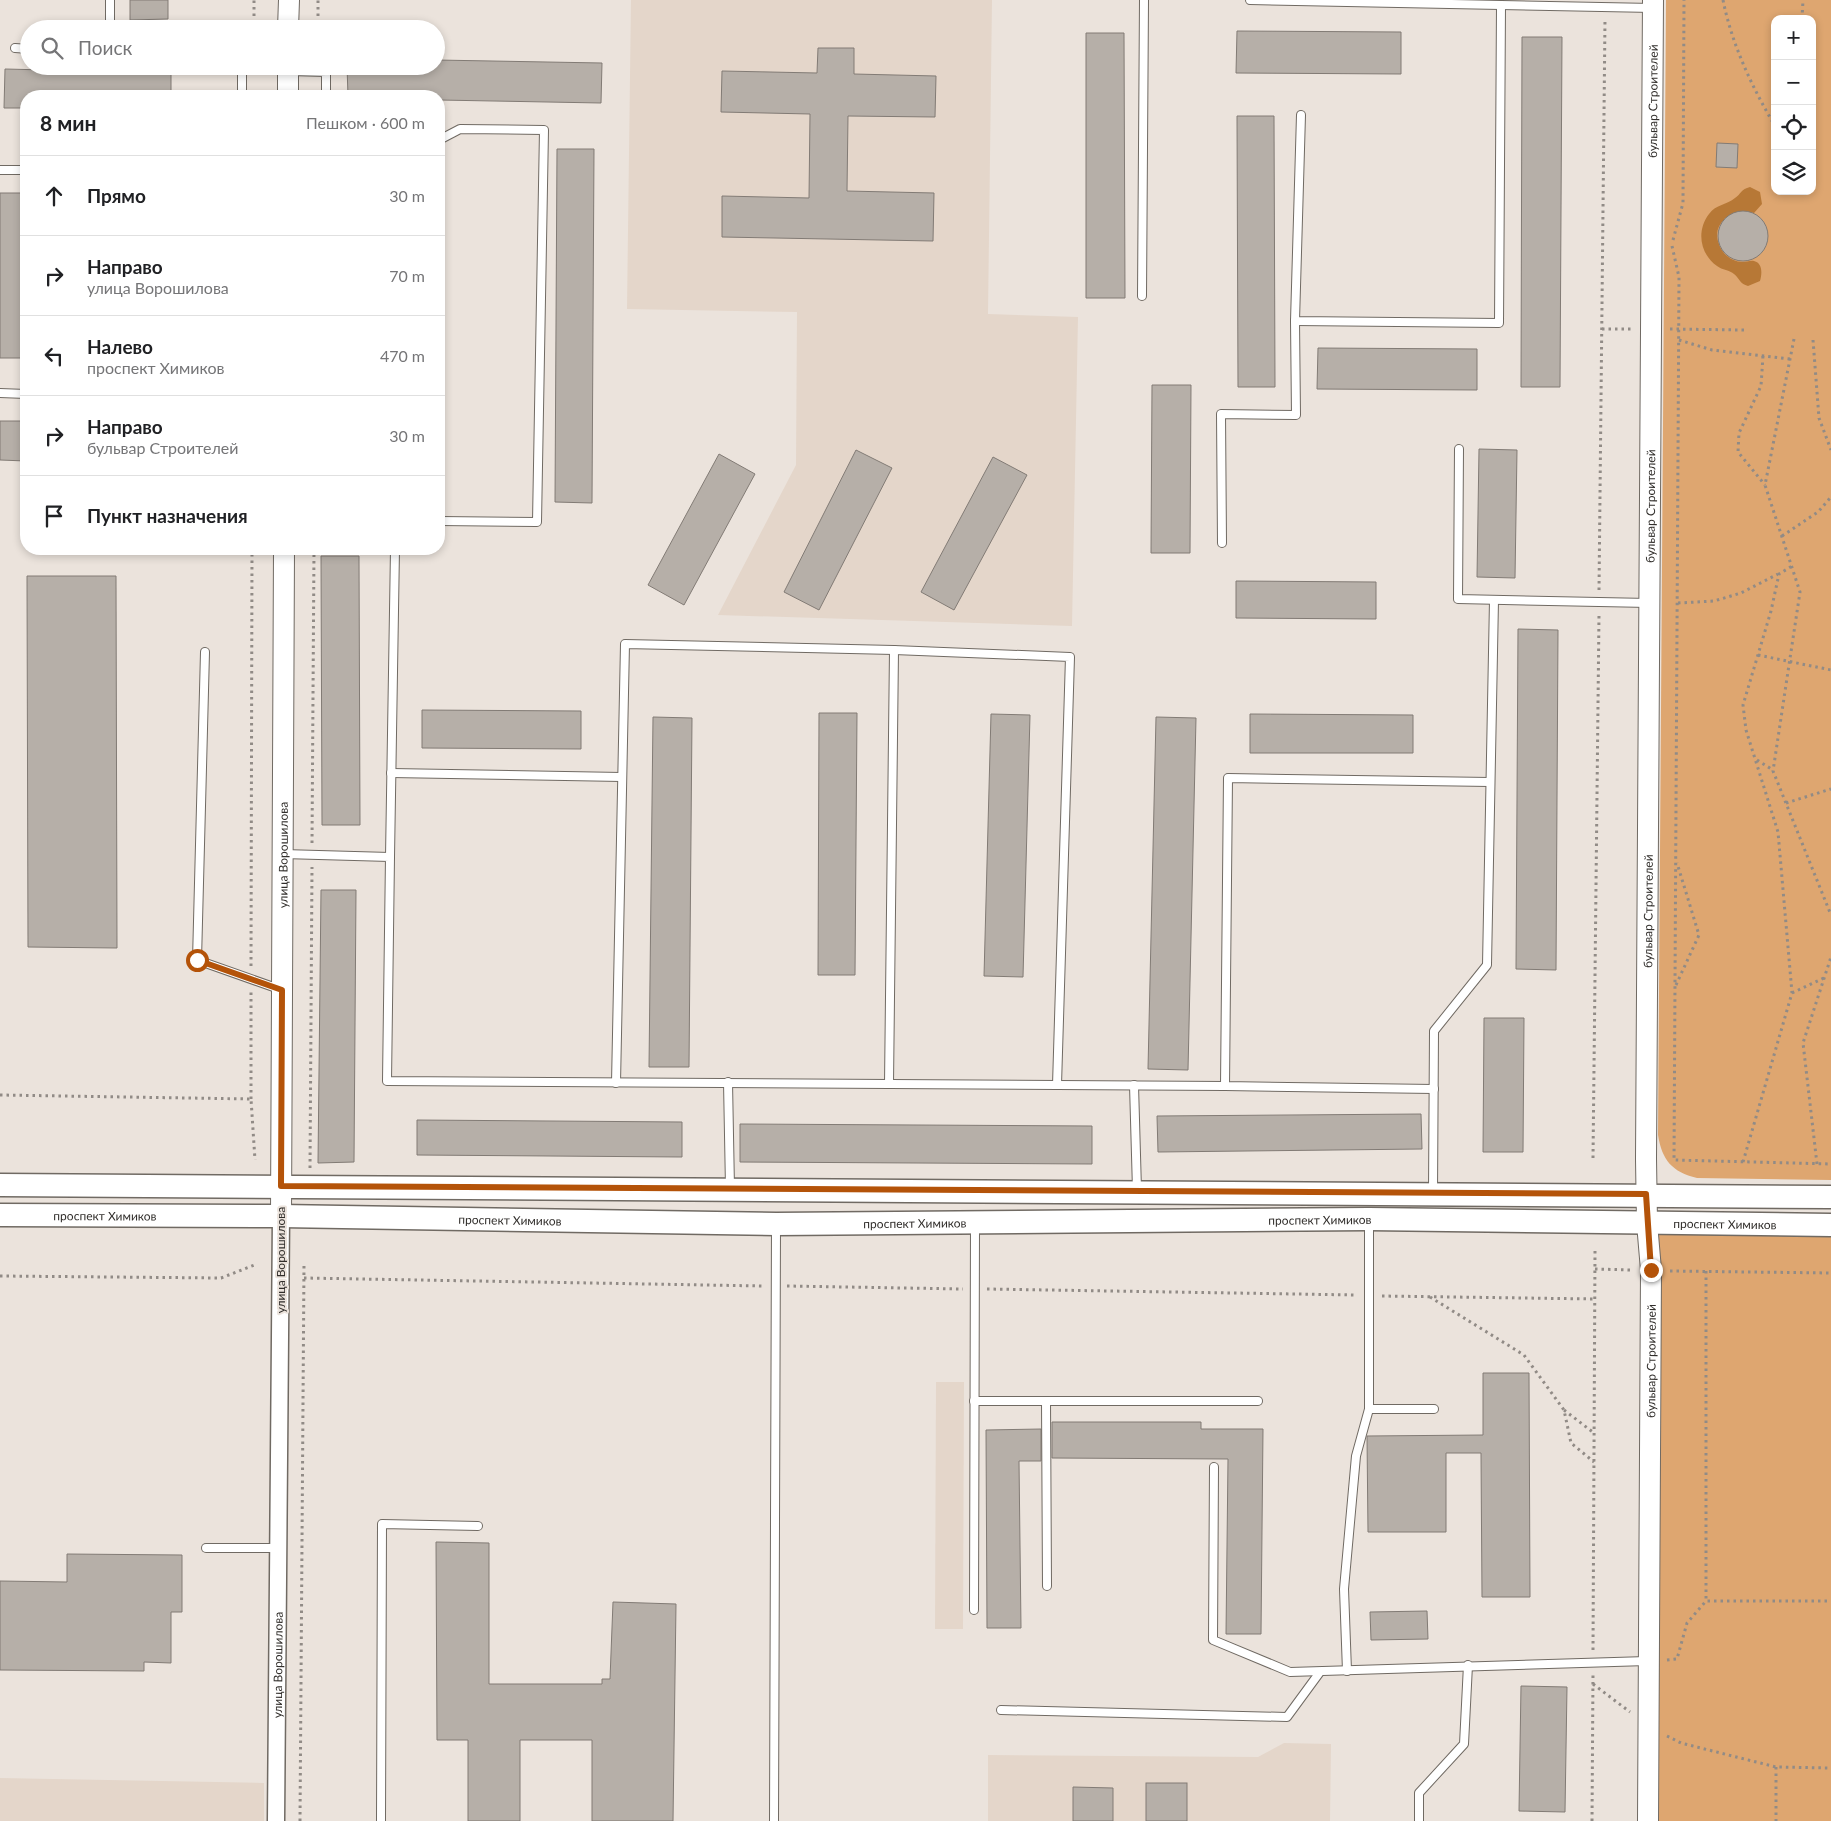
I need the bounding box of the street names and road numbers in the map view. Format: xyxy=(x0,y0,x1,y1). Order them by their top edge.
street label: бульвар Строителей xyxy=(1645,44,1660,158)
street label: бульвар Строителей xyxy=(1642,449,1658,563)
street label: улица Ворошилова xyxy=(275,802,290,908)
street label: бульвар Строителей xyxy=(1640,854,1655,968)
street label: улица Ворошилова xyxy=(273,1207,288,1313)
street label: проспект Химиков xyxy=(53,1208,157,1223)
street label: проспект Химиков xyxy=(458,1211,562,1228)
street label: проспект Химиков xyxy=(1268,1211,1372,1227)
street label: проспект Химиков xyxy=(863,1215,967,1231)
street label: проспект Химиков xyxy=(1673,1215,1777,1232)
street label: бульвар Строителей xyxy=(1643,1304,1658,1418)
street label: улица Ворошилова xyxy=(269,1612,285,1718)

